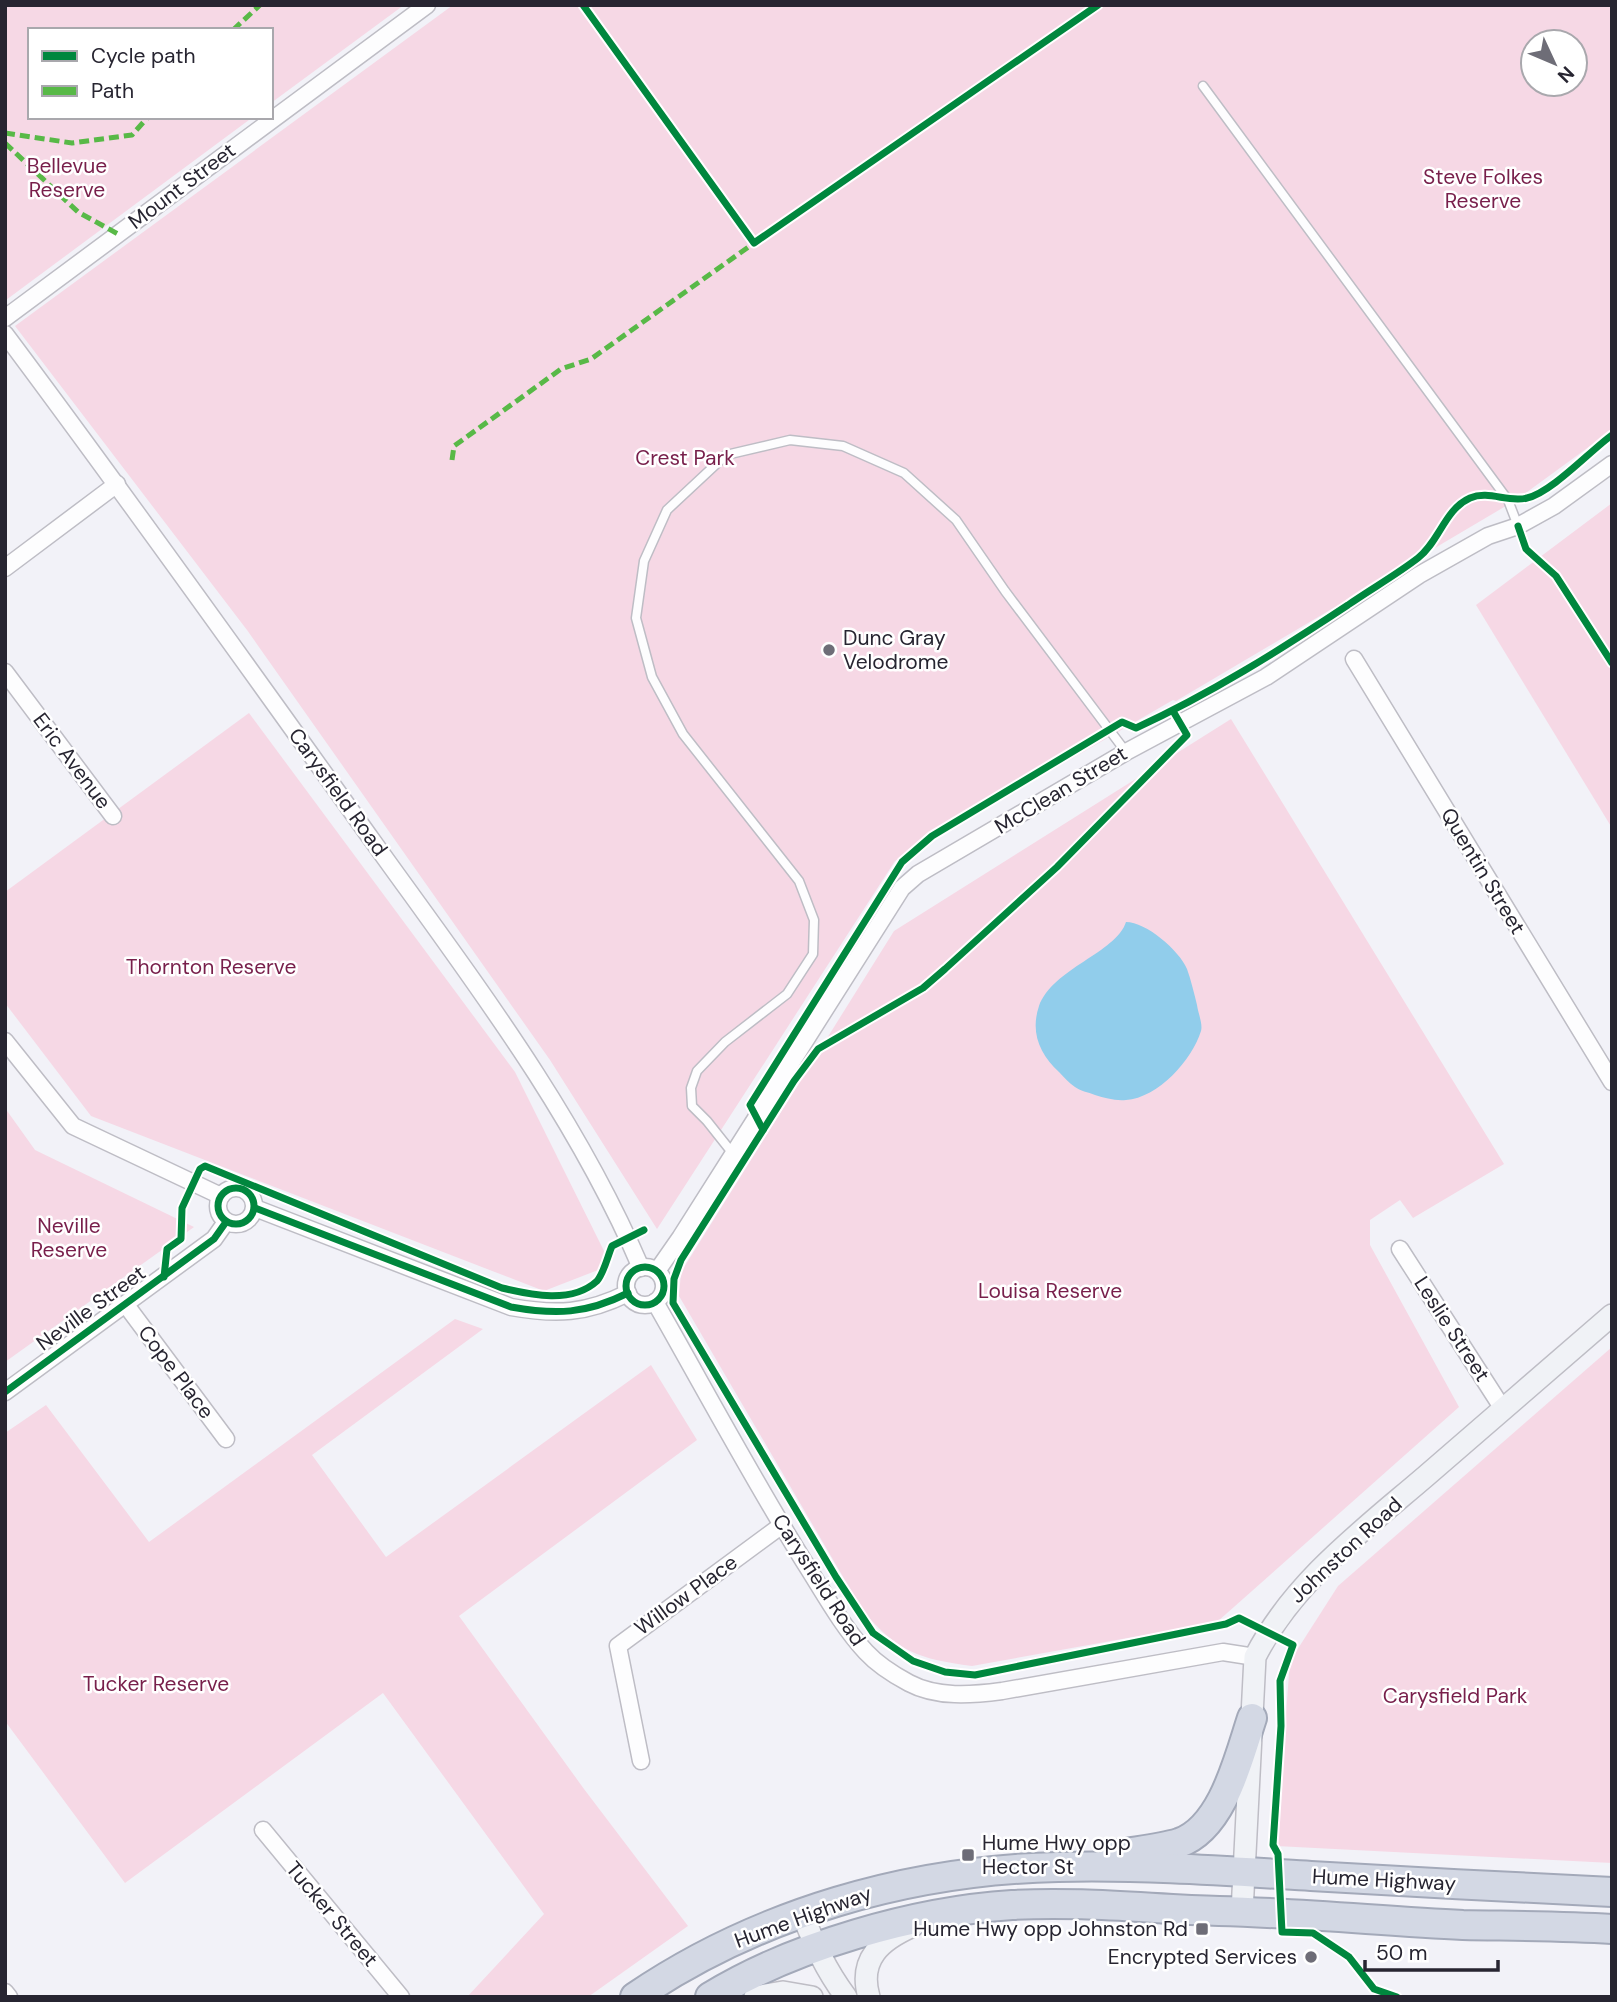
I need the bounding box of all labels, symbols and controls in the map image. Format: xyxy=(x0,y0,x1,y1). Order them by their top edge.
legend xyxy=(28,28,273,119)
north arrow xyxy=(1519,28,1589,98)
text: Cycle path xyxy=(91,42,196,70)
text: N xyxy=(1552,61,1580,88)
text: Path xyxy=(91,77,134,105)
street label: Mount Street xyxy=(123,136,241,236)
park label: Bellevue Reserve xyxy=(27,152,107,204)
park label: Steve Folkes Reserve xyxy=(1423,163,1543,215)
park label: Crest Park xyxy=(635,444,735,472)
place label: Dunc Gray Velodrome xyxy=(843,624,948,676)
marker: Dunc Gray Velodrome xyxy=(821,642,837,658)
street label: Eric Avenue xyxy=(27,707,117,815)
street label: Carysfield Road xyxy=(282,722,394,862)
street label: McClean Street xyxy=(990,739,1132,841)
street label: Quentin Street xyxy=(1434,803,1532,939)
park label: Thornton Reserve xyxy=(126,953,296,981)
park label: Neville Reserve xyxy=(31,1212,107,1264)
street label: Neville Street xyxy=(31,1259,151,1357)
street label: Leslie Street xyxy=(1408,1271,1496,1387)
park label: Louisa Reserve xyxy=(978,1277,1122,1305)
street label: Cope Place xyxy=(132,1319,220,1425)
street label: Johnston Road xyxy=(1284,1491,1408,1609)
street label: Carysfield Road xyxy=(766,1509,872,1651)
street label: Willow Place xyxy=(629,1548,743,1642)
park label: Tucker Reserve xyxy=(83,1670,229,1698)
park label: Carysfield Park xyxy=(1383,1682,1528,1710)
place label: Hume Hwy opp Hector St xyxy=(982,1829,1131,1881)
marker: Hume Hwy opp Hector St xyxy=(960,1847,976,1863)
street label: Tucker Street xyxy=(280,1855,384,1973)
street label: Hume Highway xyxy=(1311,1862,1457,1898)
street label: Hume Highway xyxy=(730,1879,876,1955)
place label: Hume Hwy opp Johnston Rd xyxy=(913,1915,1188,1943)
marker: Hume Hwy opp Johnston Rd xyxy=(1194,1921,1210,1937)
scale bar xyxy=(1365,1928,1498,1972)
text: 50 m xyxy=(1376,1939,1427,1967)
place label: Encrypted Services xyxy=(1108,1943,1297,1971)
marker: Encrypted Services xyxy=(1303,1949,1319,1965)

